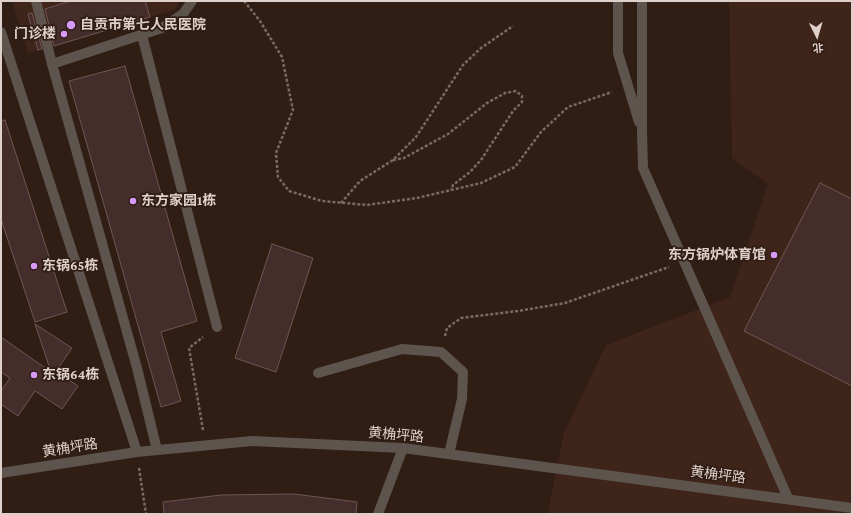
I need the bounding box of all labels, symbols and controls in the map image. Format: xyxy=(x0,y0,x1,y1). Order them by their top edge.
north arrow xyxy=(797,16,837,56)
place label: 自贡市第七人民医院 xyxy=(80,17,206,33)
marker: 自贡市第七人民医院 xyxy=(65,19,77,31)
place label: 门诊楼 xyxy=(14,26,56,42)
marker: 门诊楼 xyxy=(59,29,69,39)
text: 北 xyxy=(812,41,824,54)
place label: 东方家园1栋 xyxy=(141,193,216,209)
marker: 东方家园1栋 xyxy=(128,196,138,206)
place label: 东方锅炉体育馆 xyxy=(668,247,766,263)
marker: 东方锅炉体育馆 xyxy=(769,250,779,260)
place label: 东锅65栋 xyxy=(42,258,98,274)
marker: 东锅65栋 xyxy=(29,261,39,271)
place label: 东锅64栋 xyxy=(42,367,99,383)
marker: 东锅64栋 xyxy=(29,370,39,380)
street label: 黄桷坪路 xyxy=(367,424,425,446)
street label: 黄桷坪路 xyxy=(41,435,99,461)
street label: 黄桷坪路 xyxy=(689,463,747,487)

